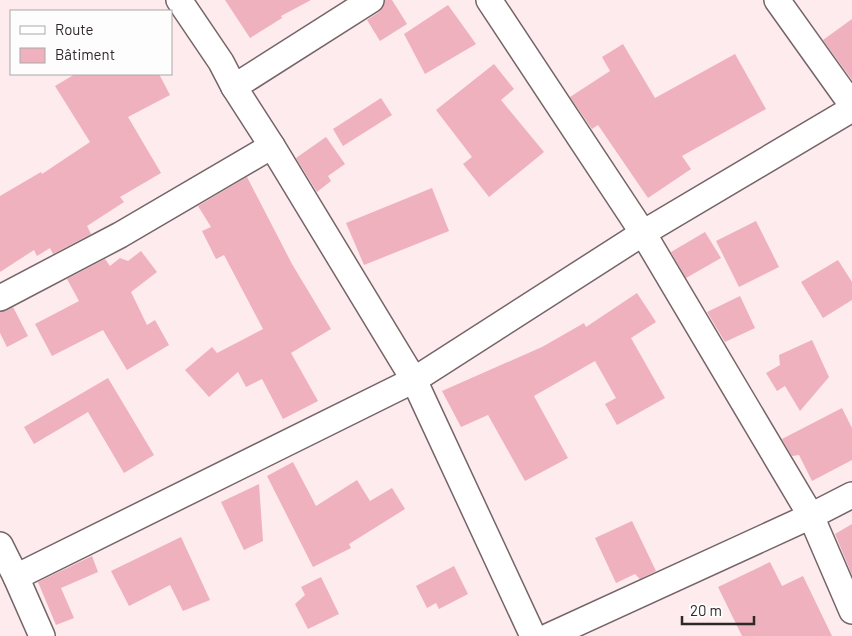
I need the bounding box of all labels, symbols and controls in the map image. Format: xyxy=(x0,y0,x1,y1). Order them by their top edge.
legend xyxy=(10,10,172,75)
text: Route xyxy=(55,20,94,38)
text: Bâtiment xyxy=(55,45,115,63)
scale bar xyxy=(682,594,754,626)
text: 20 m xyxy=(690,601,722,619)

